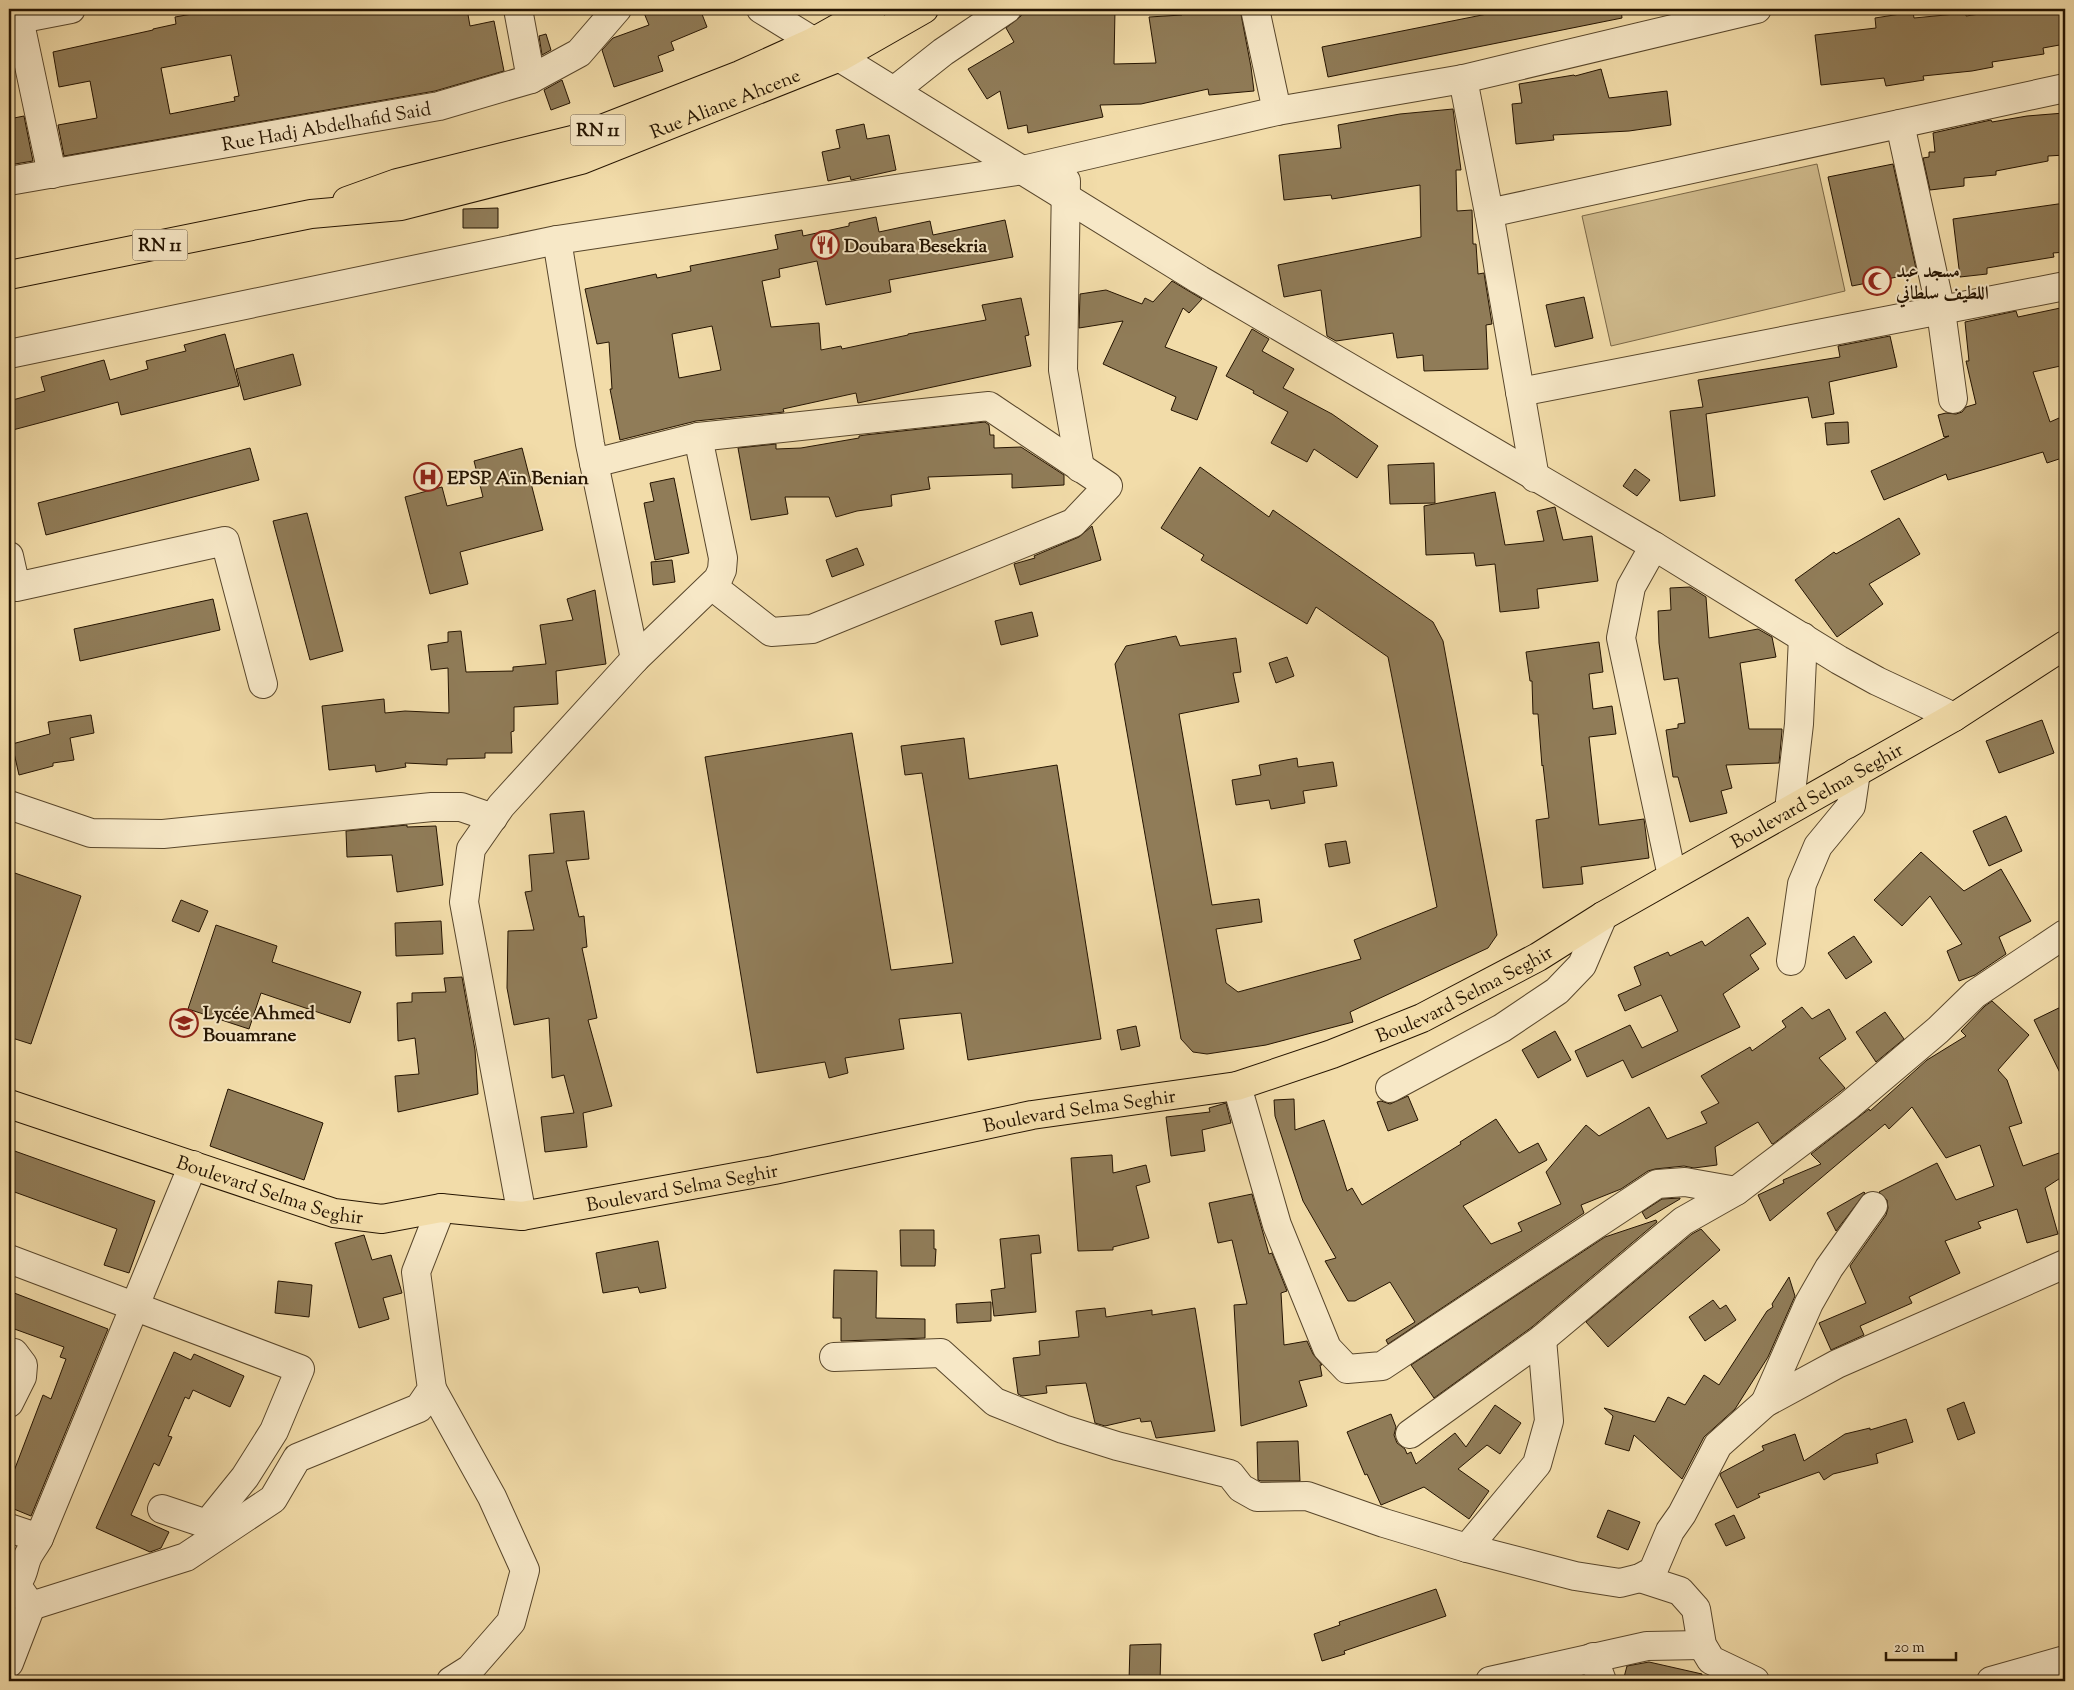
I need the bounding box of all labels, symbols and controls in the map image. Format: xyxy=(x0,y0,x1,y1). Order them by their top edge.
street label: Rue Aliane Ahcene xyxy=(647,63,805,147)
street label: Rue Hadj Abdelhafid Said xyxy=(220,97,434,160)
road number: RN 11 xyxy=(570,114,626,146)
road number: RN 11 xyxy=(132,230,188,260)
restaurant icon: Doubara Besekria xyxy=(810,230,840,260)
place label: Doubara Besekria xyxy=(844,234,988,261)
place label: مسجد عبد اللطيف سلطاني xyxy=(1895,259,1989,308)
mosque icon: مسجد عبد اللطيف سلطاني xyxy=(1862,266,1892,296)
hospital icon: EPSP Aïn Benian xyxy=(413,462,443,492)
place label: EPSP Aïn Benian xyxy=(447,466,590,493)
street label: Boulevard Selma Seghir xyxy=(1726,737,1909,857)
street label: Boulevard Selma Seghir xyxy=(1372,940,1559,1051)
place label: Lycée Ahmed Bouamrane xyxy=(203,1001,315,1050)
school or university icon: Lycée Ahmed Bouamrane xyxy=(169,1008,199,1038)
street label: Boulevard Selma Seghir xyxy=(981,1084,1178,1141)
street label: Boulevard Selma Seghir xyxy=(172,1150,365,1233)
street label: Boulevard Selma Seghir xyxy=(584,1159,780,1220)
scale bar xyxy=(1886,1630,1956,1662)
text: 20 m xyxy=(1894,1638,1925,1659)

